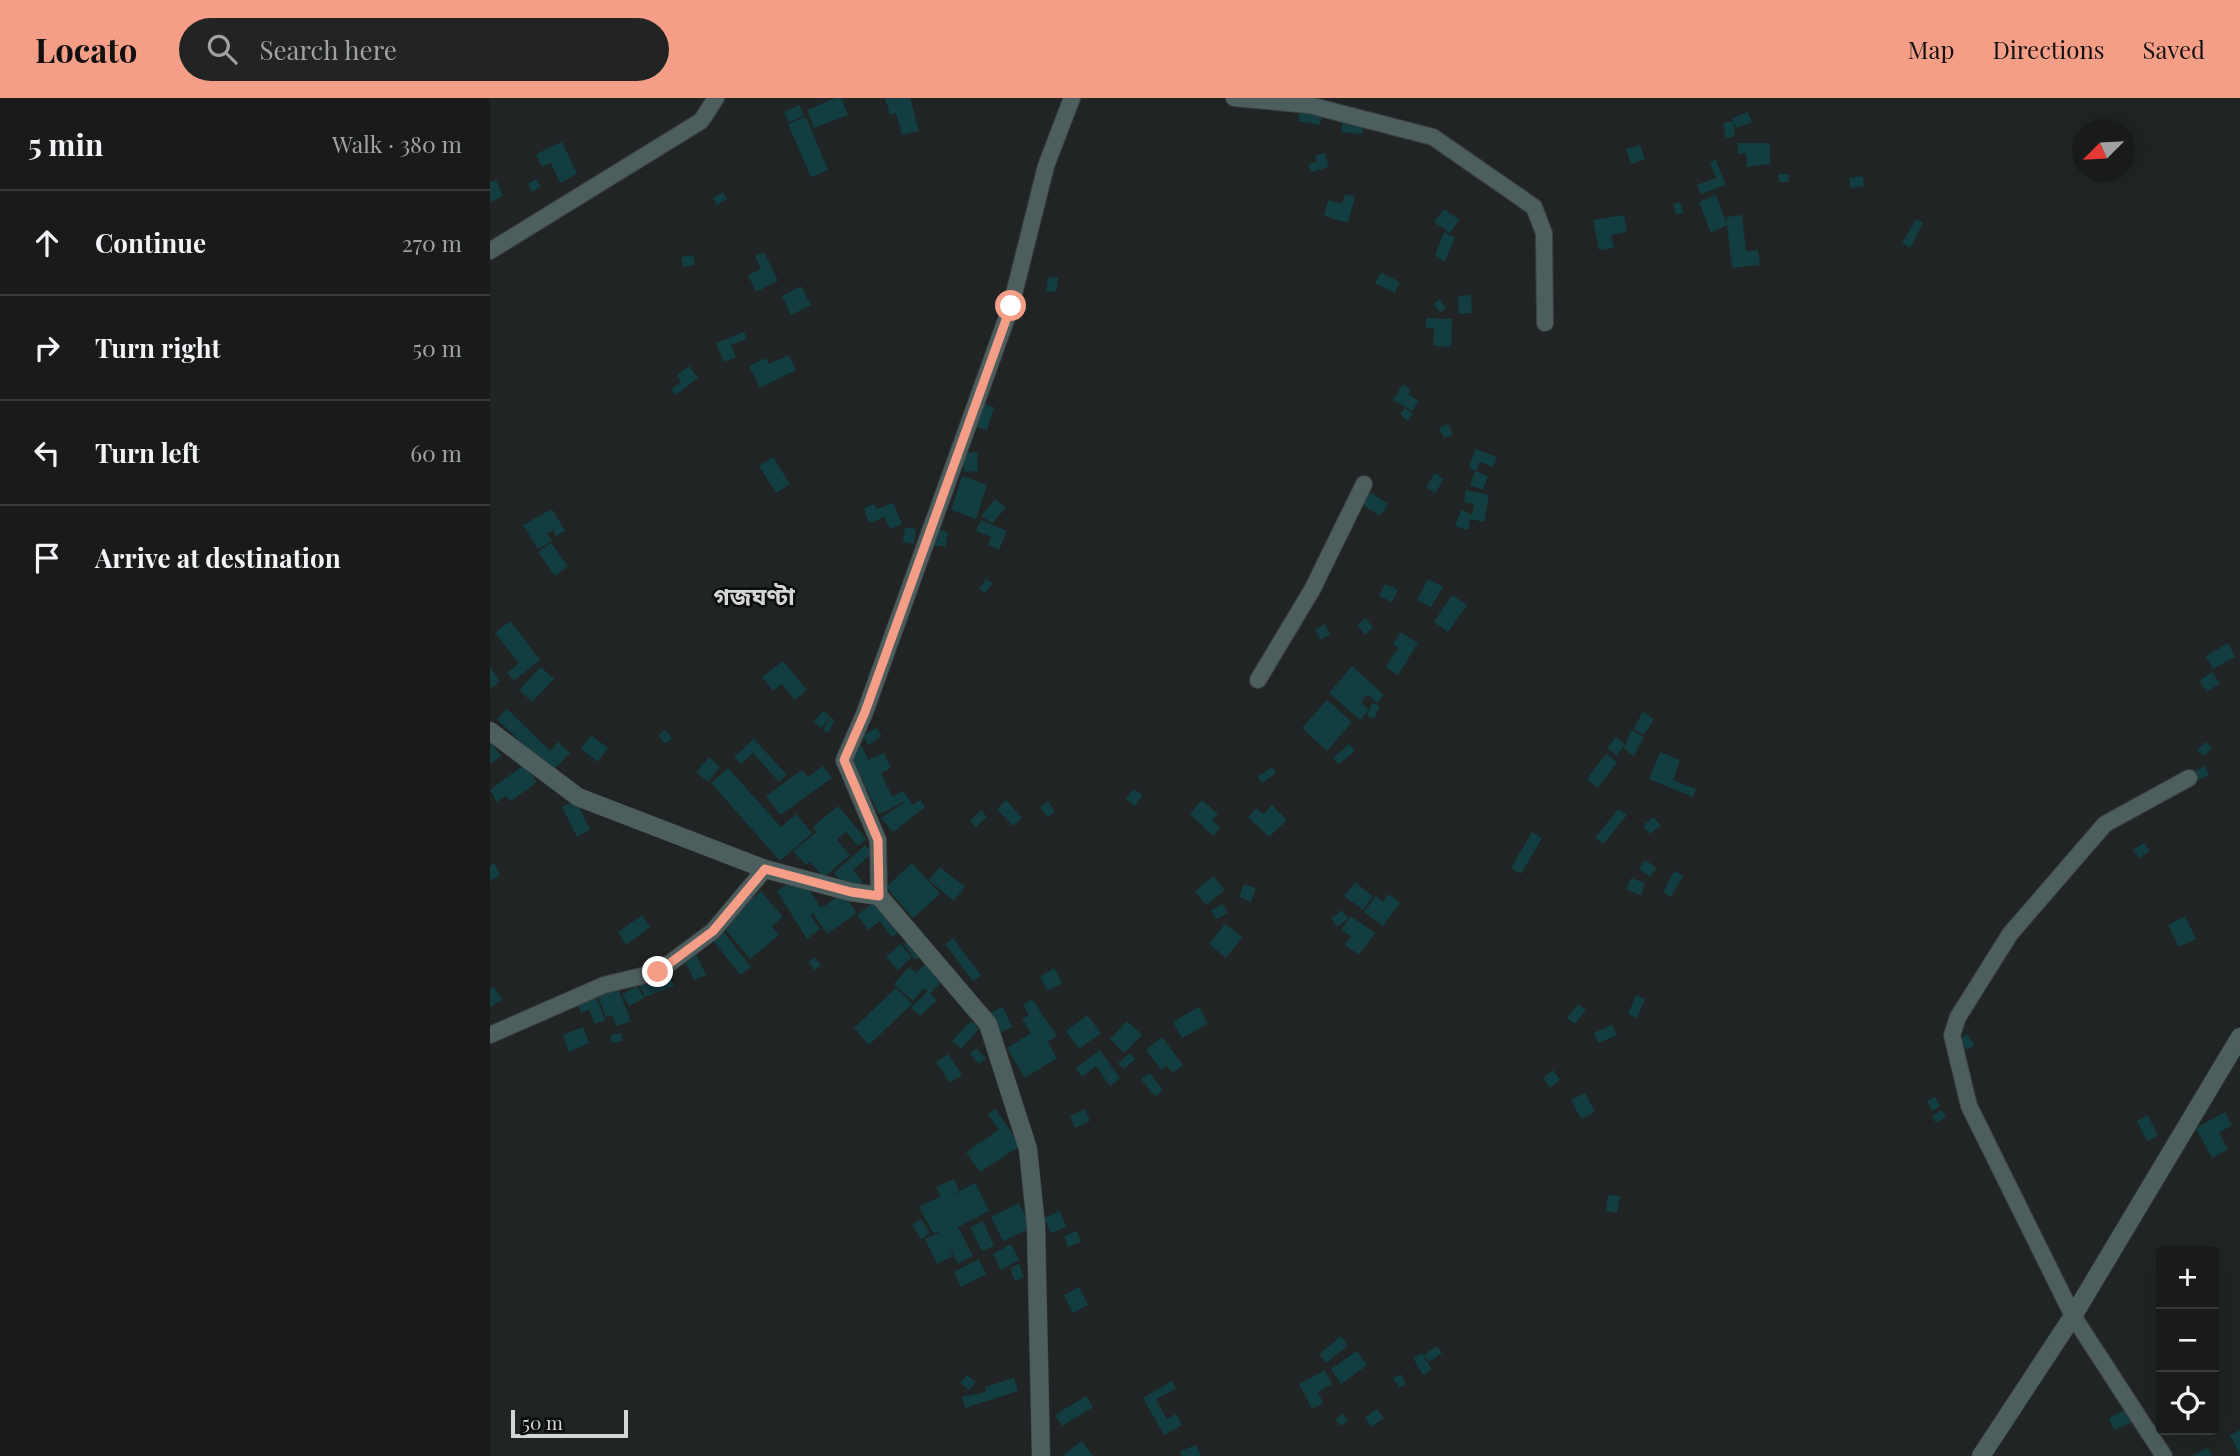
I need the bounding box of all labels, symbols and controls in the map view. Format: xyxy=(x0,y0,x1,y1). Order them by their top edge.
search box xyxy=(179,18,669,81)
text: Locato xyxy=(35,27,137,71)
icon: search xyxy=(203,30,241,68)
text: Search here xyxy=(259,32,397,67)
text: Map xyxy=(1908,33,1954,65)
text: Directions xyxy=(1992,33,2105,65)
text: Saved xyxy=(2143,33,2205,65)
north arrow xyxy=(2072,119,2135,182)
text: 5 min xyxy=(28,124,103,164)
text: Walk · 380 m xyxy=(332,128,462,159)
icon: ahead xyxy=(28,224,66,262)
text: Continue xyxy=(95,225,206,260)
text: 270 m xyxy=(402,227,462,258)
route start xyxy=(995,290,1026,321)
icon: right xyxy=(28,329,66,367)
text: Turn right xyxy=(95,330,221,365)
text: 50 m xyxy=(413,332,462,363)
icon: left xyxy=(28,434,66,472)
text: Turn left xyxy=(95,435,200,470)
text: 60 m xyxy=(410,437,462,468)
icon: arrive xyxy=(28,539,66,577)
text: Arrive at destination xyxy=(95,540,341,575)
district label: গজঘণ্টা xyxy=(713,579,796,611)
route end xyxy=(642,956,673,987)
map controls xyxy=(2156,1246,2219,1435)
button: + xyxy=(2156,1246,2219,1309)
button: − xyxy=(2156,1309,2219,1372)
button: locate xyxy=(2156,1372,2219,1435)
scale bar xyxy=(511,1407,628,1439)
text: 50 m xyxy=(522,1409,563,1435)

